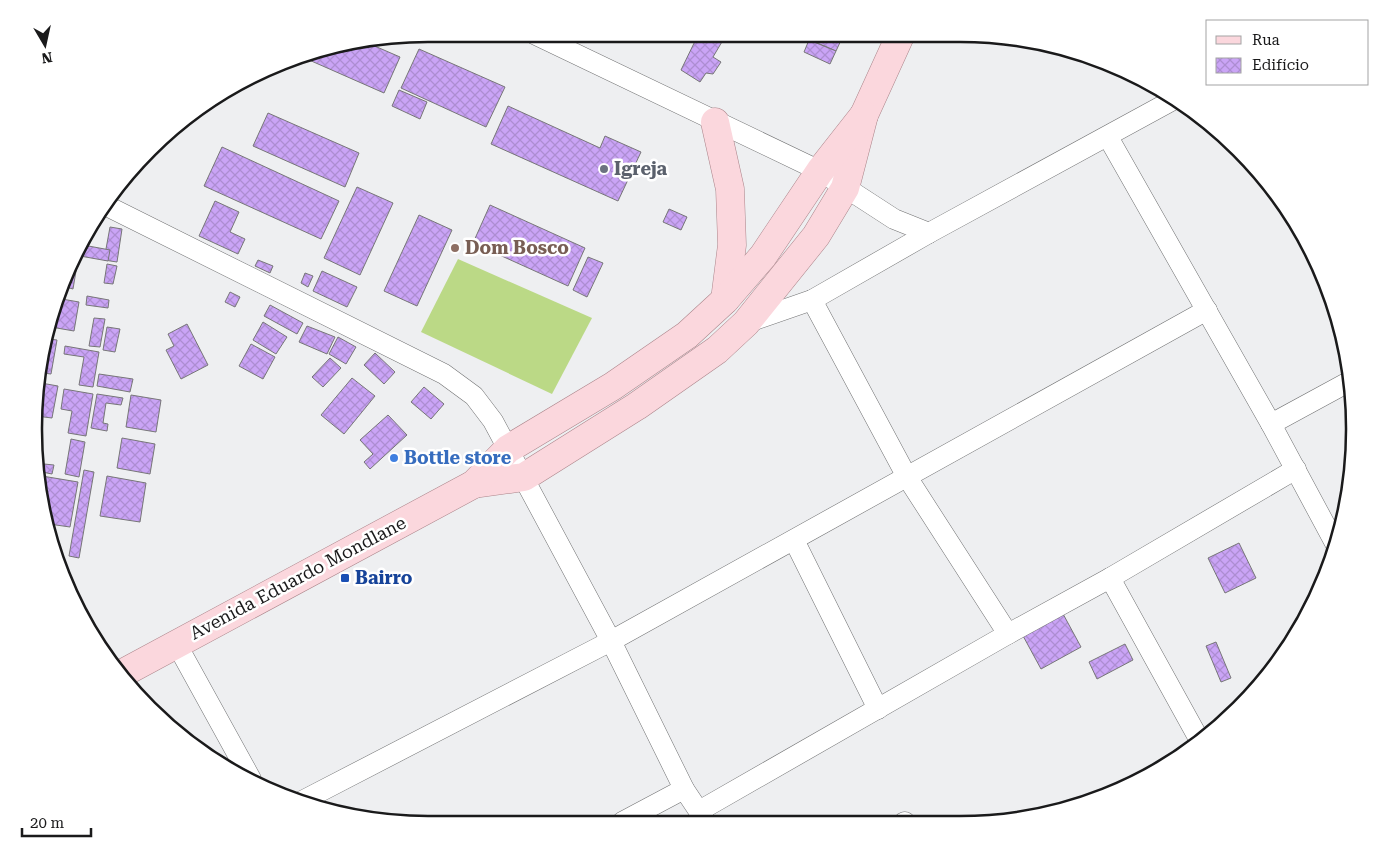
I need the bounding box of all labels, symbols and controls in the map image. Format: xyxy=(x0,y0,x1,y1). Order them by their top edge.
north arrow xyxy=(20,20,70,70)
legend xyxy=(1206,20,1369,85)
text: Rua xyxy=(1252,31,1280,49)
text: N xyxy=(40,49,54,67)
text: Edifício xyxy=(1252,56,1309,74)
place label: Igreja xyxy=(614,158,668,179)
marker: Igreja xyxy=(598,163,610,175)
place label: Dom Bosco xyxy=(465,237,569,258)
marker: Dom Bosco xyxy=(449,242,461,254)
place label: Bottle store xyxy=(404,447,512,468)
marker: Bottle store xyxy=(388,452,400,464)
street label: Avenida Eduardo Mondlane xyxy=(186,512,409,644)
place label: Bairro xyxy=(355,567,413,588)
marker: Bairro xyxy=(339,572,351,584)
scale bar xyxy=(22,806,91,838)
text: 20 m xyxy=(30,814,65,832)

